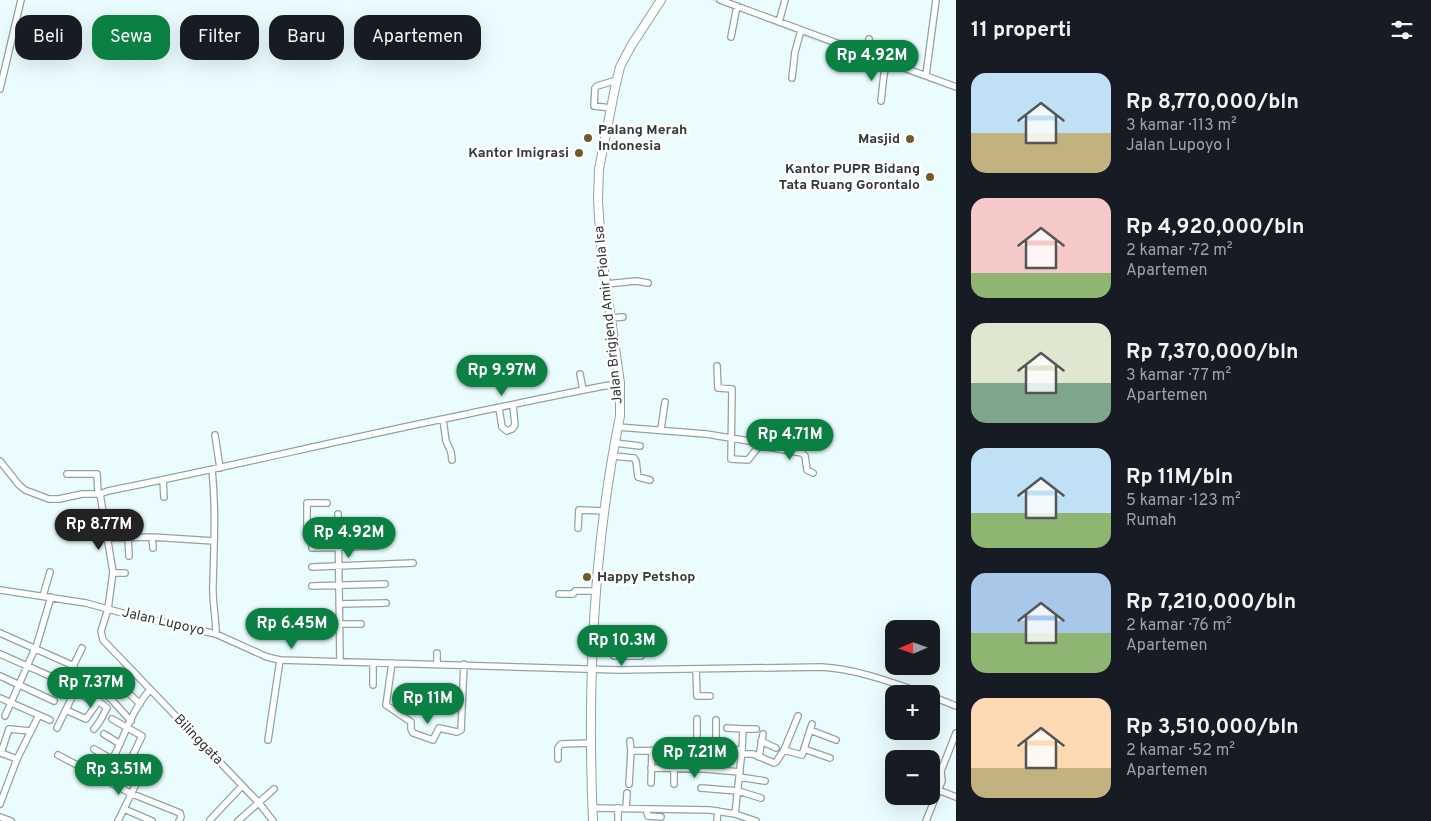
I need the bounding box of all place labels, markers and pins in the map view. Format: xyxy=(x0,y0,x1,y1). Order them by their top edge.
pin: Rp 4.92M xyxy=(820,39,924,82)
place label: Palang Merah Indonesia xyxy=(598,122,687,155)
place label: Masjid xyxy=(858,131,900,148)
marker: Palang Merah Indonesia xyxy=(582,132,594,144)
marker: Masjid xyxy=(904,133,916,145)
place label: Kantor Imigrasi xyxy=(468,145,569,162)
marker: Kantor Imigrasi xyxy=(573,147,585,159)
place label: Kantor PUPR Bidang Tata Ruang Gorontalo xyxy=(779,161,920,194)
marker: Kantor PUPR Bidang Tata Ruang Gorontalo xyxy=(924,171,936,183)
pin: Rp 9.97M xyxy=(450,354,554,397)
pin: Rp 4.71M xyxy=(738,418,842,461)
pin: Rp 8.77M xyxy=(47,508,151,551)
pin: Rp 4.92M xyxy=(297,516,401,559)
place label: Happy Petshop xyxy=(597,569,695,586)
marker: Happy Petshop xyxy=(581,571,593,583)
pin: Rp 6.45M xyxy=(240,608,344,650)
pin: Rp 10.3M xyxy=(570,624,674,667)
pin: Rp 7.37M xyxy=(39,666,143,709)
pin: Rp 11M xyxy=(387,682,469,725)
pin: Rp 7.21M xyxy=(643,736,747,779)
pin: Rp 3.51M xyxy=(67,754,171,796)

